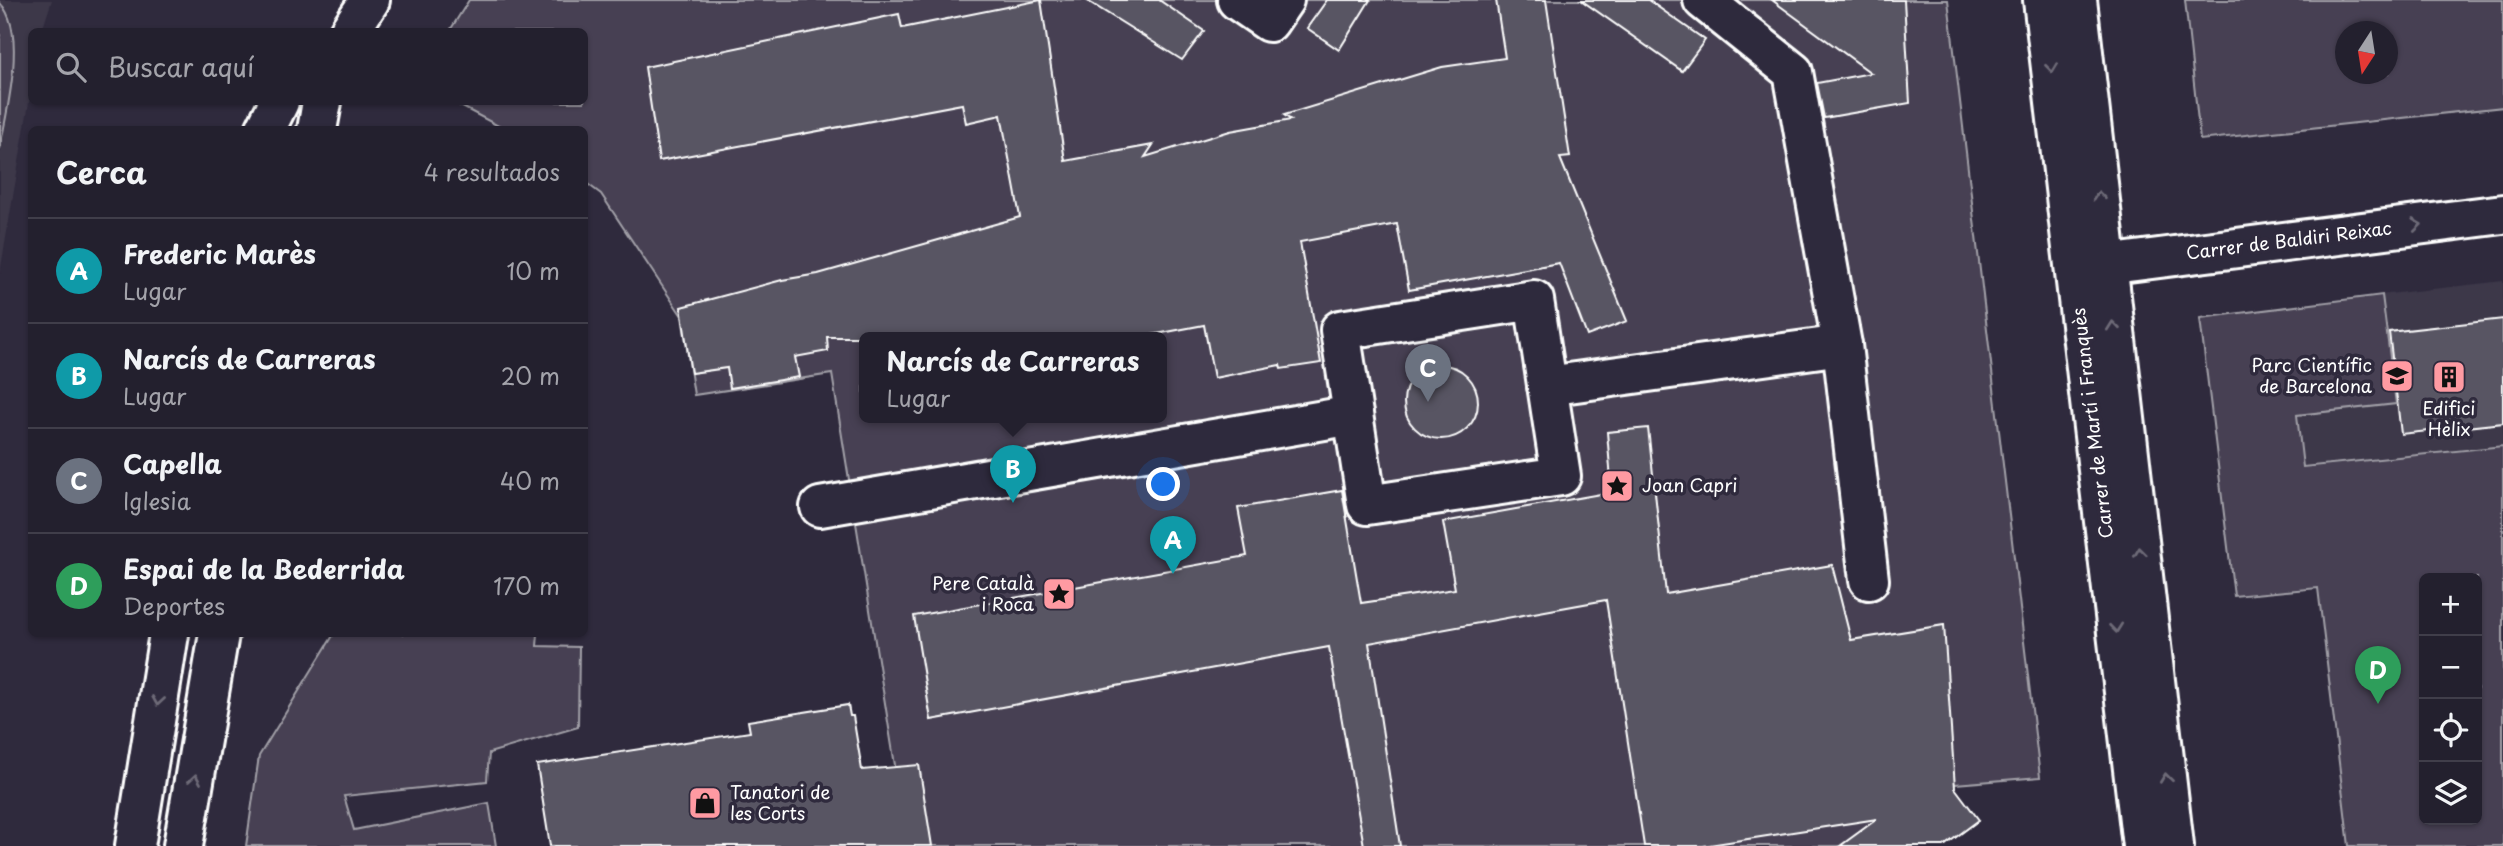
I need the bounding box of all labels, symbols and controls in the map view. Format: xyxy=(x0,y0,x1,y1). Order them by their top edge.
north arrow xyxy=(2335,21,2398,84)
search box xyxy=(28,28,588,105)
text: Buscar aquí xyxy=(108,47,254,86)
icon: search xyxy=(52,48,90,86)
one-way arrow xyxy=(2044,62,2059,74)
text: Cerca xyxy=(56,149,147,194)
text: 4 resultados xyxy=(424,154,560,189)
one-way arrow xyxy=(2092,190,2107,202)
street label: Carrer de Baldiri Reixac xyxy=(2184,214,2393,266)
one-way arrow xyxy=(2412,218,2423,233)
text: Frederic Marès xyxy=(123,234,316,273)
text: A xyxy=(70,253,88,288)
text: 10 m xyxy=(506,253,560,288)
text: Lugar xyxy=(123,273,186,308)
street label: Carrer de Martí i Franquès xyxy=(2064,306,2119,540)
one-way arrow xyxy=(2106,320,2121,332)
popup xyxy=(859,332,1167,423)
text: Narcís de Carreras xyxy=(123,339,376,378)
text: Narcís de Carreras xyxy=(887,341,1139,380)
pin: C xyxy=(1405,344,1451,402)
place label: Parc Científic de Barcelona xyxy=(2251,351,2373,399)
school or university icon: Parc Científic de Barcelona xyxy=(2378,357,2416,395)
text: B xyxy=(71,358,87,393)
text: 20 m xyxy=(501,358,560,393)
building icon: Edifici Hèlix xyxy=(2430,358,2468,396)
text: Lugar xyxy=(123,378,186,413)
text: Lugar xyxy=(887,380,950,415)
place label: Edifici Hèlix xyxy=(2422,394,2476,442)
text: Capella xyxy=(123,444,222,483)
pin: B xyxy=(990,445,1036,503)
text: C xyxy=(70,463,88,498)
text: 40 m xyxy=(500,463,560,498)
your location xyxy=(1146,467,1180,501)
place icon: Joan Capri xyxy=(1598,467,1636,505)
place label: Joan Capri xyxy=(1642,471,1737,498)
text: Iglesia xyxy=(123,483,191,518)
pin: A xyxy=(1150,516,1196,574)
one-way arrow xyxy=(2132,546,2147,558)
text: Espai de la Bederrida xyxy=(123,549,405,588)
text: D xyxy=(70,568,88,603)
text: 170 m xyxy=(493,568,560,603)
place label: Pere Català i Roca xyxy=(932,569,1035,617)
map controls xyxy=(2419,573,2482,825)
button: + xyxy=(2419,573,2482,636)
place icon: Pere Català i Roca xyxy=(1040,575,1078,613)
text: Deportes xyxy=(123,588,225,623)
one-way arrow xyxy=(2109,623,2124,634)
button: − xyxy=(2419,636,2482,699)
pin: D xyxy=(2355,646,2401,704)
one-way arrow xyxy=(151,695,166,707)
button: locate xyxy=(2419,699,2482,762)
button: layers xyxy=(2419,762,2482,825)
one-way arrow xyxy=(2159,772,2174,784)
one-way arrow xyxy=(187,773,202,785)
place label: Tanatori de les Corts xyxy=(730,778,830,826)
shop icon: Tanatori de les Corts xyxy=(686,784,724,822)

